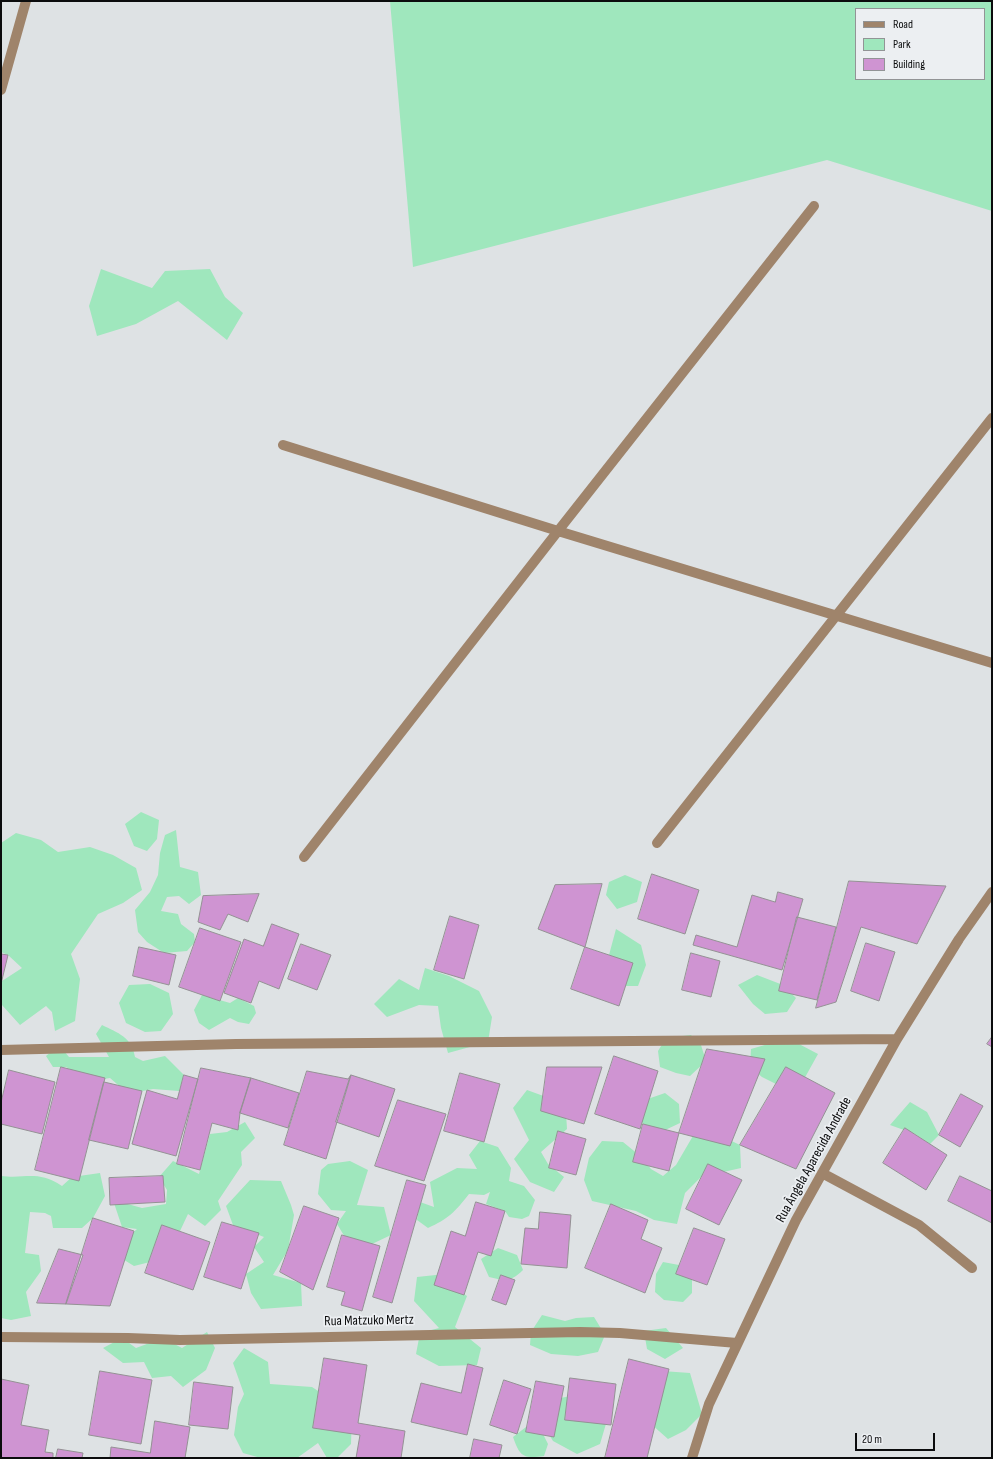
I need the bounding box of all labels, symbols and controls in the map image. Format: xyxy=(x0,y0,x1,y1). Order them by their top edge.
legend xyxy=(855,8,985,80)
text: Road xyxy=(893,17,913,32)
text: Park xyxy=(893,37,911,52)
text: Building xyxy=(893,57,925,72)
street label: Rua Ângela Aparecida Andrade xyxy=(773,1094,855,1226)
street label: Rua Matzuko Mertz xyxy=(324,1312,414,1330)
scale bar xyxy=(857,1425,937,1451)
text: 20 m xyxy=(862,1432,882,1447)

